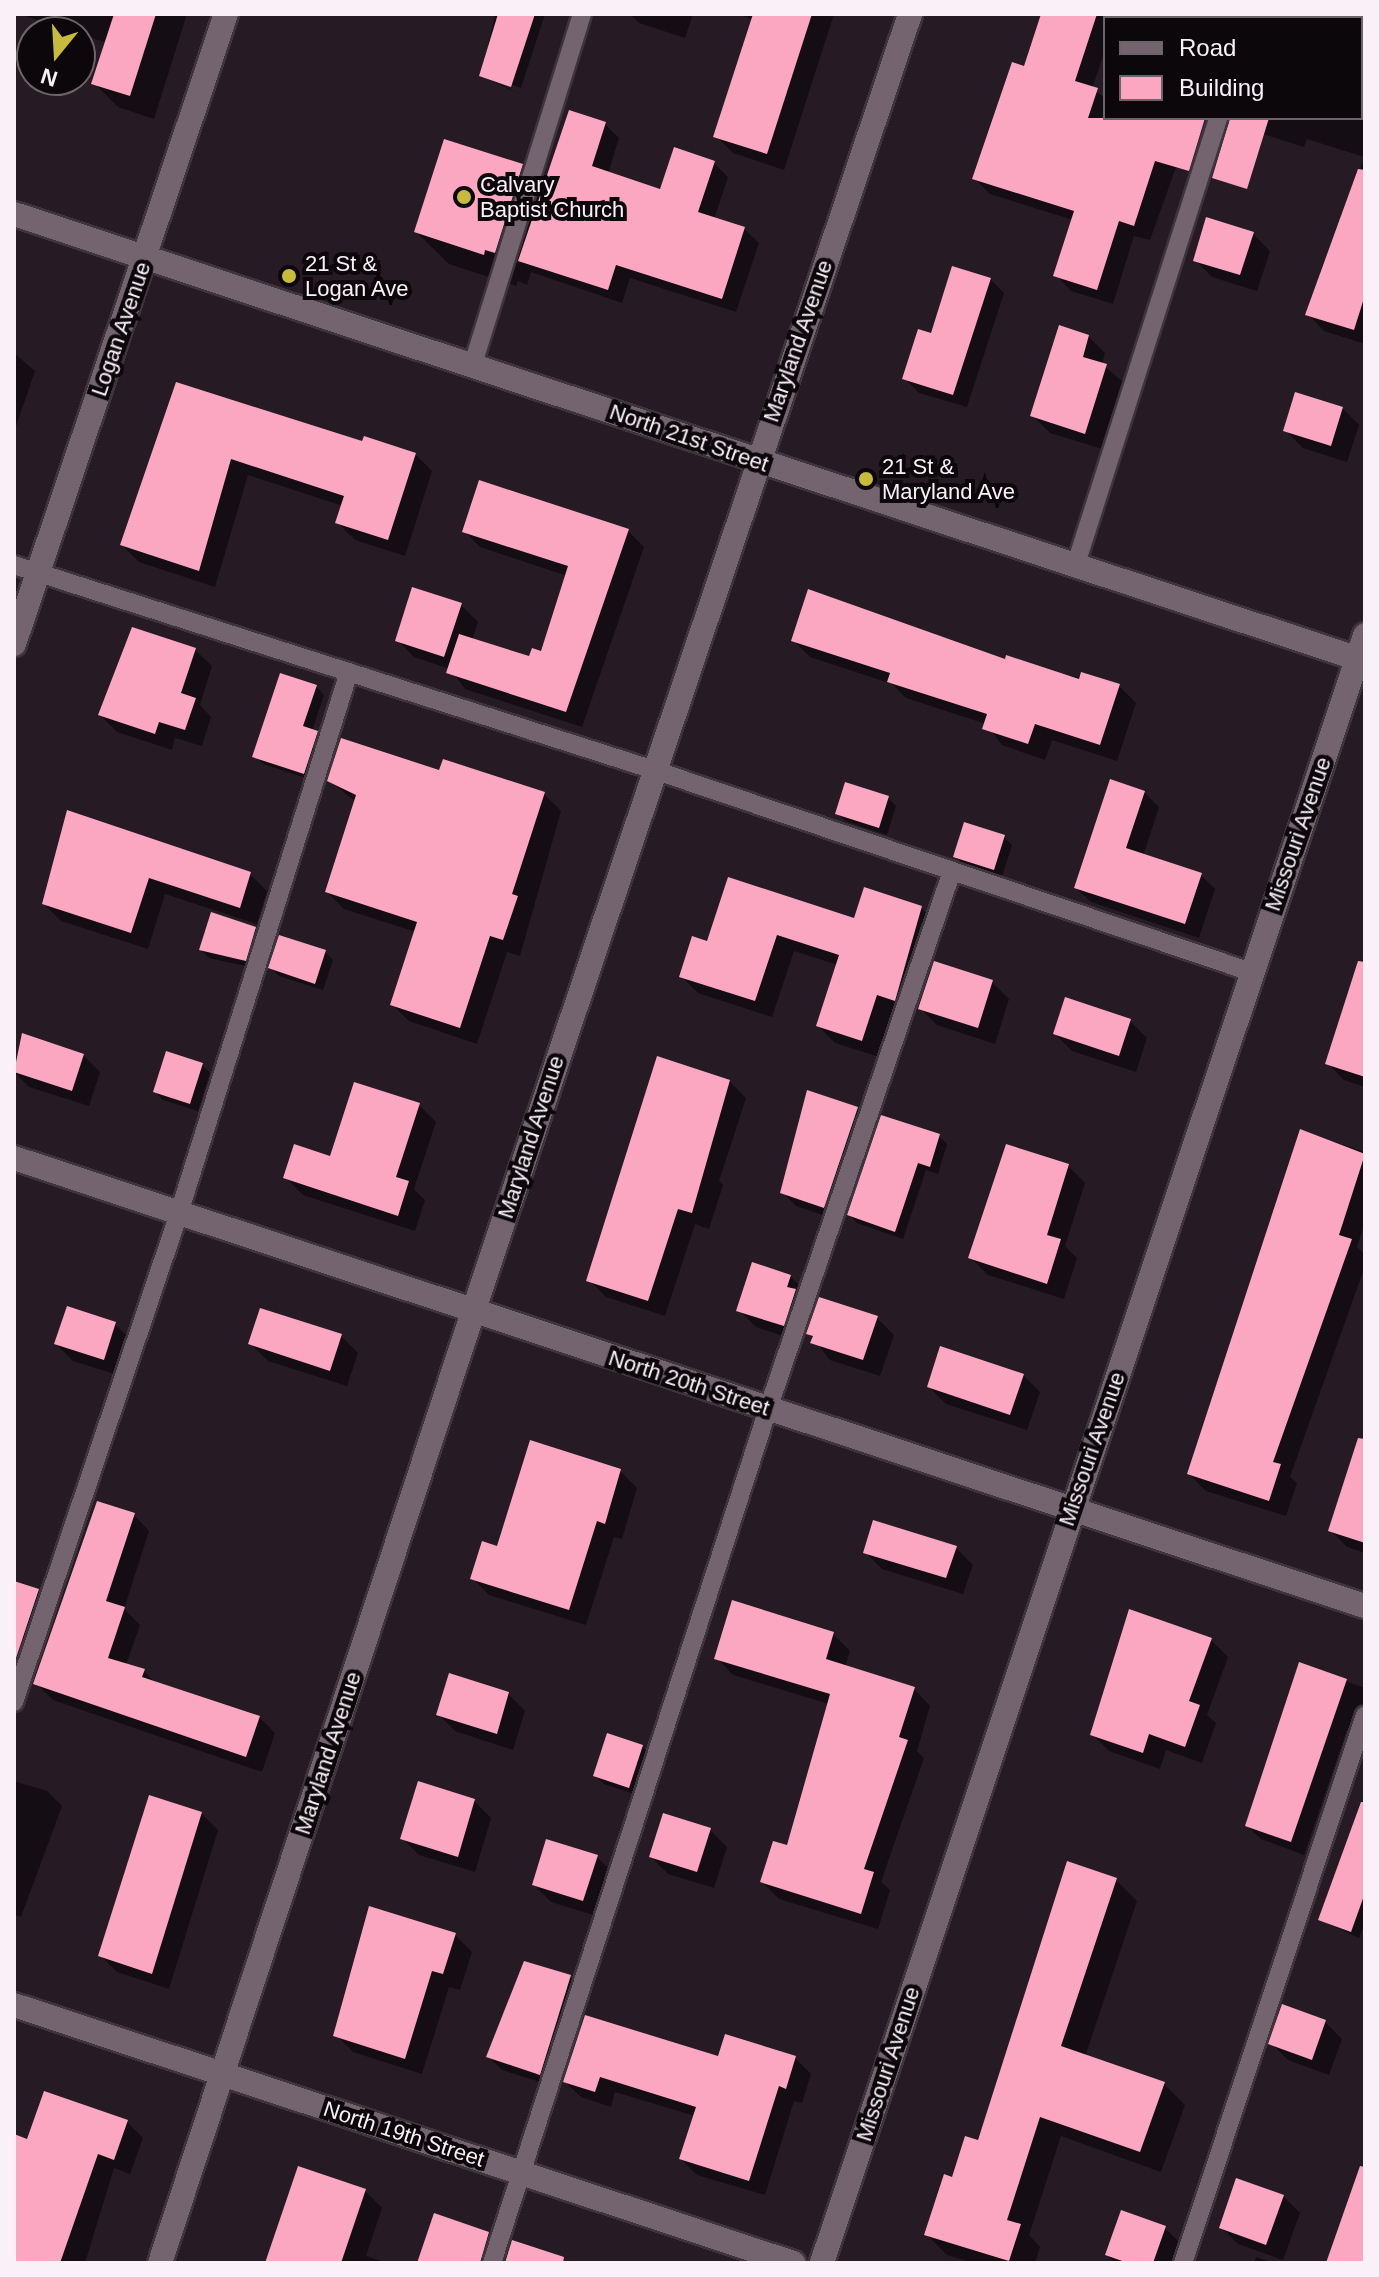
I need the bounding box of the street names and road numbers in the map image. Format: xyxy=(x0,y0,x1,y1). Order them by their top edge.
street label: Maryland Avenue xyxy=(758,256,838,426)
street label: Logan Avenue xyxy=(85,258,157,400)
street label: North 21st Street xyxy=(606,398,772,478)
street label: Missouri Avenue xyxy=(1259,753,1337,915)
street label: Maryland Avenue xyxy=(492,1052,570,1222)
street label: North 20th Street xyxy=(605,1345,773,1421)
street label: Missouri Avenue xyxy=(1053,1368,1131,1530)
street label: Maryland Avenue xyxy=(289,1668,367,1838)
street label: Missouri Avenue xyxy=(850,1983,926,2145)
street label: North 19th Street xyxy=(320,2096,488,2172)

